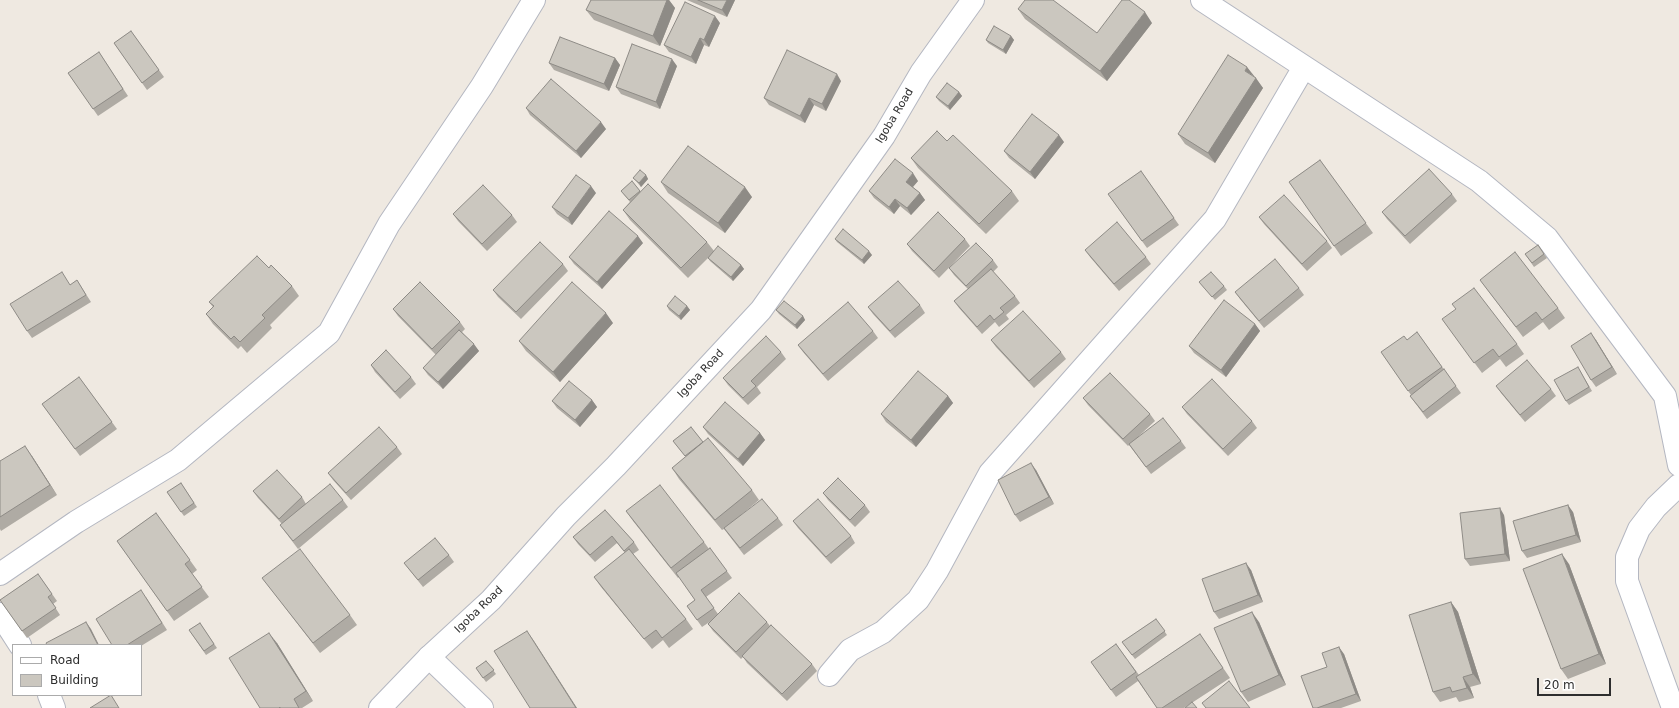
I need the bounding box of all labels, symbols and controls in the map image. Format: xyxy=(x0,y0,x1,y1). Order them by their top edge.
street label: Igoba Road xyxy=(873,86,917,146)
street label: Igoba Road xyxy=(675,347,727,401)
street label: Igoba Road xyxy=(452,584,506,636)
legend xyxy=(12,644,142,696)
text: Road xyxy=(50,653,80,667)
scale bar xyxy=(1539,670,1613,696)
text: Building xyxy=(50,673,99,687)
text: 20 m xyxy=(1544,678,1575,692)

